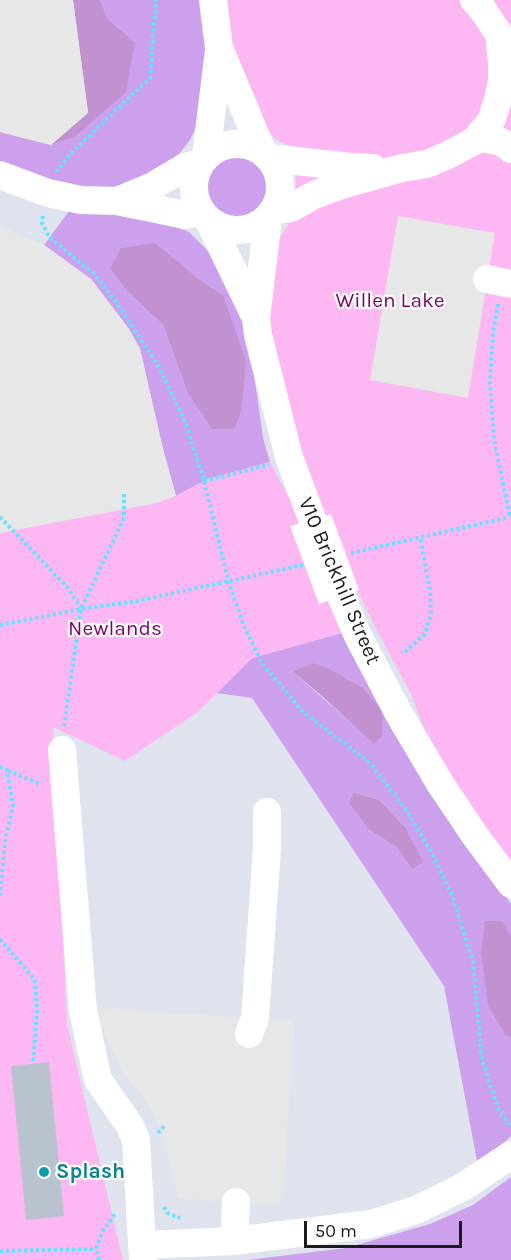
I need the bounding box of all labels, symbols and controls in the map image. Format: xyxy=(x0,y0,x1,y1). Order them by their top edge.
park label: Willen Lake xyxy=(335,288,445,314)
street label: V10 Brickhill Street xyxy=(292,494,386,668)
park label: Newlands xyxy=(68,616,162,642)
place label: Splash xyxy=(56,1159,125,1185)
marker: Splash xyxy=(37,1165,51,1179)
scale bar xyxy=(307,1209,464,1247)
text: 50 m xyxy=(315,1220,357,1242)

